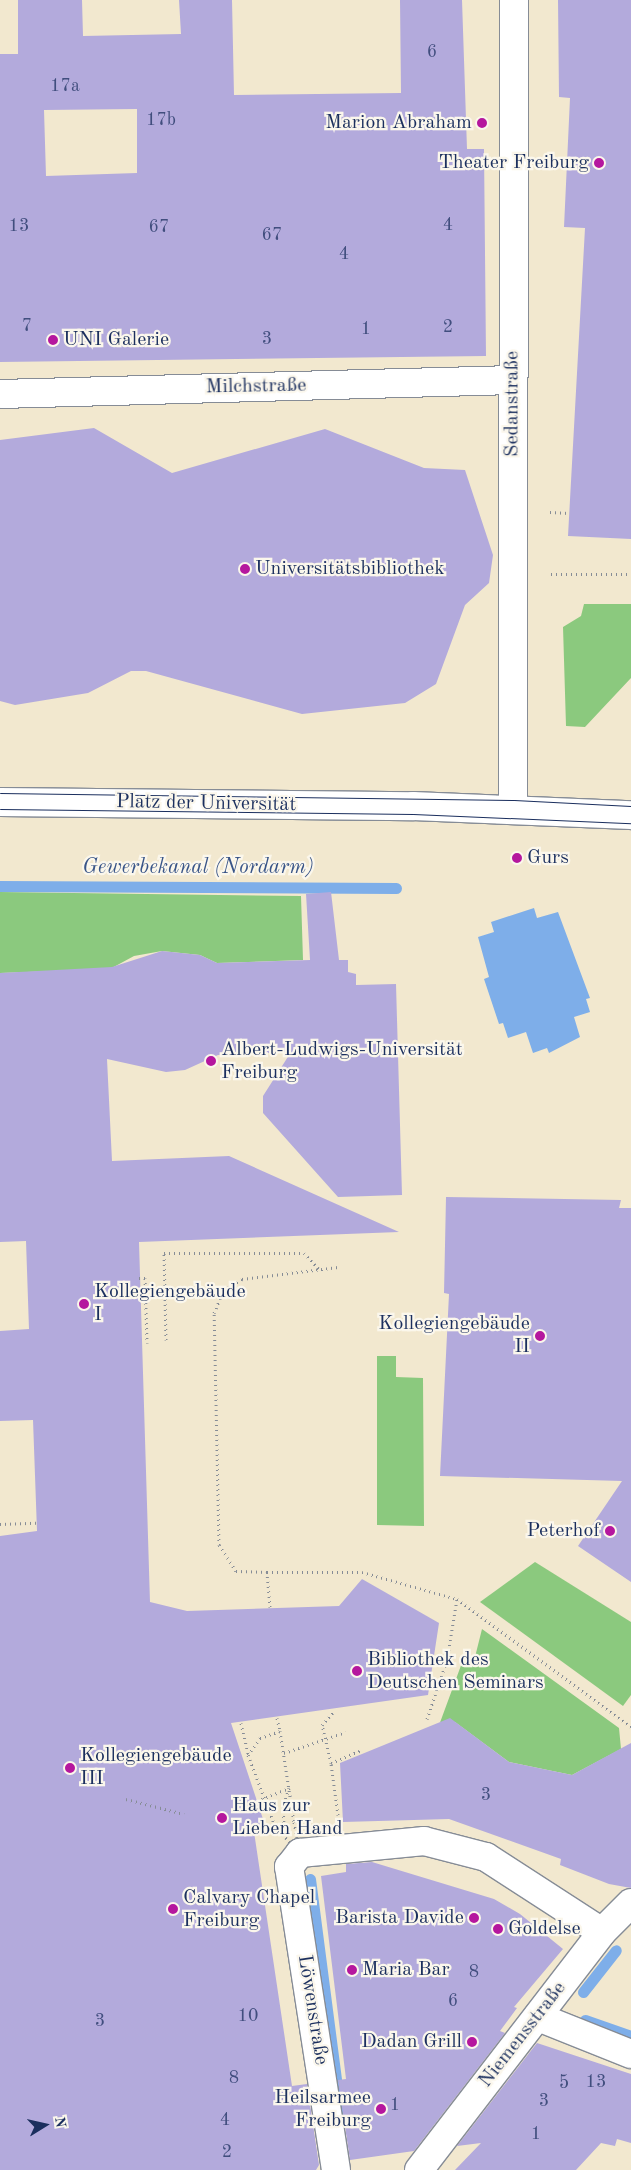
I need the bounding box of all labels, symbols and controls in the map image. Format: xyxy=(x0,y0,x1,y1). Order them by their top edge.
house number: 6 xyxy=(427,41,437,63)
house number: 17a xyxy=(50,75,80,97)
house number: 17b xyxy=(146,109,176,131)
place label: Marion Abraham xyxy=(325,111,472,135)
marker: Marion Abraham xyxy=(476,117,488,129)
place label: Theater Freiburg xyxy=(439,151,589,175)
marker: Theater Freiburg xyxy=(593,157,605,169)
house number: 4 xyxy=(443,214,453,236)
house number: 13 xyxy=(9,215,29,237)
house number: 67 xyxy=(149,216,169,238)
house number: 67 xyxy=(262,224,282,246)
house number: 4 xyxy=(339,243,349,265)
house number: 7 xyxy=(22,315,32,337)
house number: 2 xyxy=(443,316,453,338)
house number: 1 xyxy=(361,318,371,340)
place label: UNI Galerie xyxy=(63,328,169,352)
house number: 3 xyxy=(262,328,272,350)
marker: UNI Galerie xyxy=(47,334,59,346)
street label: Sedanstraße xyxy=(501,351,525,457)
street label: Milchstraße xyxy=(205,374,307,400)
place label: Universitätsbibliothek xyxy=(255,557,445,581)
marker: Universitätsbibliothek xyxy=(239,563,251,575)
street label: Platz der Universität xyxy=(116,790,296,818)
place label: Gurs xyxy=(527,846,569,870)
marker: Gurs xyxy=(511,852,523,864)
water label: Gewerbekanal (Nordarm) xyxy=(82,855,314,881)
place label: Albert-Ludwigs-Universität Freiburg xyxy=(221,1038,463,1085)
marker: Albert-Ludwigs-Universität Freiburg xyxy=(205,1055,217,1067)
place label: Kollegiengebäude I xyxy=(94,1280,246,1327)
marker: Kollegiengebäude I xyxy=(78,1298,90,1310)
place label: Kollegiengebäude II xyxy=(378,1312,530,1359)
marker: Kollegiengebäude II xyxy=(534,1330,546,1342)
place label: Peterhof xyxy=(526,1519,600,1543)
marker: Peterhof xyxy=(604,1525,616,1537)
place label: Bibliothek des Deutschen Seminars xyxy=(367,1648,544,1695)
marker: Bibliothek des Deutschen Seminars xyxy=(351,1665,363,1677)
place label: Kollegiengebäude III xyxy=(80,1744,232,1791)
marker: Kollegiengebäude III xyxy=(64,1762,76,1774)
house number: 3 xyxy=(481,1784,491,1806)
place label: Haus zur Lieben Hand xyxy=(232,1794,343,1841)
marker: Haus zur Lieben Hand xyxy=(216,1812,228,1824)
place label: Calvary Chapel Freiburg xyxy=(183,1886,315,1933)
marker: Calvary Chapel Freiburg xyxy=(167,1903,179,1915)
place label: Barista Davide xyxy=(335,1906,464,1930)
marker: Barista Davide xyxy=(468,1912,480,1924)
place label: Goldelse xyxy=(508,1917,581,1941)
marker: Goldelse xyxy=(492,1923,504,1935)
street label: Löwenstraße xyxy=(291,1953,333,2067)
place label: Maria Bar xyxy=(362,1958,450,1982)
house number: 8 xyxy=(469,1961,479,1983)
marker: Maria Bar xyxy=(346,1964,358,1976)
street label: Niemensstraße xyxy=(474,1977,572,2093)
house number: 6 xyxy=(448,1990,458,2012)
house number: 10 xyxy=(238,2005,258,2027)
house number: 3 xyxy=(95,2010,105,2032)
place label: Dadan Grill xyxy=(361,2030,462,2054)
marker: Dadan Grill xyxy=(466,2036,478,2048)
house number: 8 xyxy=(229,2067,239,2089)
house number: 13 xyxy=(586,2071,606,2093)
house number: 5 xyxy=(559,2072,569,2094)
place label: Heilsarmee Freiburg xyxy=(274,2086,371,2133)
house number: 3 xyxy=(539,2090,549,2112)
house number: 1 xyxy=(390,2094,400,2116)
north arrow xyxy=(20,2100,70,2150)
marker: Heilsarmee Freiburg xyxy=(375,2103,387,2115)
house number: 4 xyxy=(220,2109,230,2131)
text: N xyxy=(52,2116,68,2129)
house number: 1 xyxy=(531,2123,541,2145)
house number: 2 xyxy=(222,2141,232,2163)

